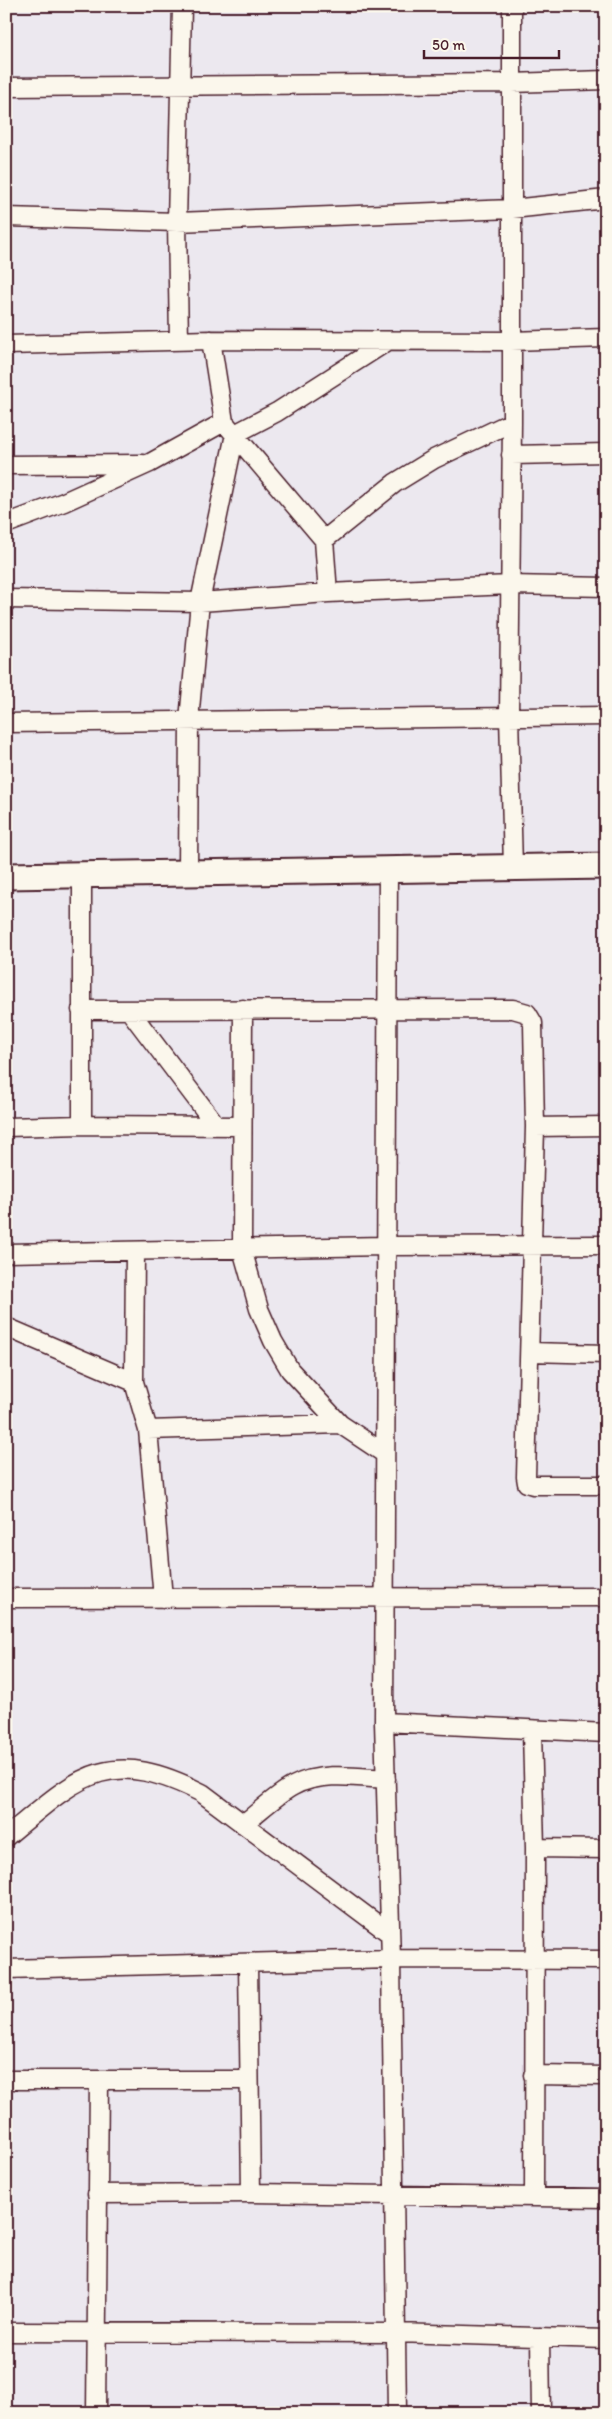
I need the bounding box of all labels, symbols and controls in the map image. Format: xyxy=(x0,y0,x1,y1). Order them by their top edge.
scale bar xyxy=(424,28,560,60)
text: 50 m xyxy=(432,36,465,54)

